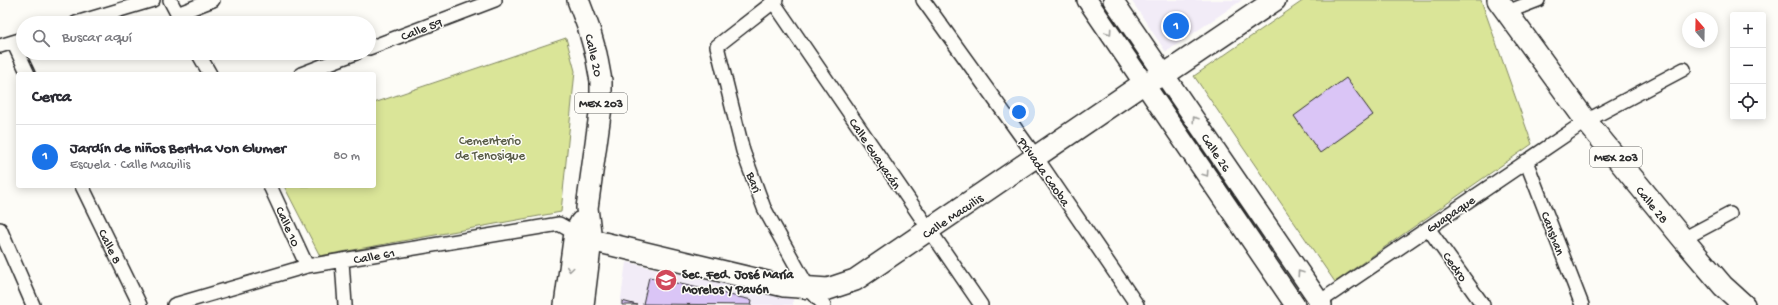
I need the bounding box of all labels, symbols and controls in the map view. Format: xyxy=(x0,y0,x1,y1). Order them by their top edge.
pin: 1 xyxy=(1163,11,1189,41)
north arrow xyxy=(1682,12,1718,48)
map controls xyxy=(1730,12,1766,120)
button: + xyxy=(1730,12,1766,48)
street label: Calle 59 xyxy=(399,15,445,45)
search box xyxy=(16,16,376,60)
icon: search xyxy=(30,27,52,49)
one-way arrow xyxy=(1104,28,1112,35)
text: Buscar aquí xyxy=(62,29,132,47)
street label: Calle 20 xyxy=(580,33,605,79)
button: − xyxy=(1730,48,1766,84)
button: locate xyxy=(1730,84,1766,120)
text: Cerca xyxy=(32,88,71,108)
road number: MEX 203 xyxy=(575,93,627,113)
your location xyxy=(1009,102,1029,122)
street label: Calle Guayacán xyxy=(845,116,904,194)
one-way arrow xyxy=(1192,117,1199,124)
street label: Calle 26 xyxy=(1197,131,1233,176)
park label: Cementerio de Tenosique xyxy=(455,134,525,164)
street label: Privada Caoba xyxy=(1013,134,1073,210)
text: Jardín de niños Bertha Von Glumer xyxy=(70,140,286,158)
road number: MEX 203 xyxy=(1590,147,1642,167)
text: 1 xyxy=(42,149,48,164)
text: 80 m xyxy=(333,149,360,164)
text: Escuela · Calle Macuilis xyxy=(70,158,190,173)
street label: Bari xyxy=(742,169,763,196)
one-way arrow xyxy=(1201,170,1209,177)
street label: Calle 28 xyxy=(1632,184,1671,227)
street label: Calle Macuilis xyxy=(920,191,988,243)
street label: Guapaque xyxy=(1424,193,1479,237)
street label: Calle 10 xyxy=(271,205,302,250)
street label: Canshan xyxy=(1536,210,1567,259)
street label: Calle 8 xyxy=(94,227,124,267)
street label: Calle 61 xyxy=(353,246,396,268)
street label: Cedro xyxy=(1438,250,1470,285)
one-way arrow xyxy=(566,266,575,272)
school or university icon: Sec. Fed. José María Morelos Y Pavón xyxy=(653,267,679,293)
place label: Sec. Fed. José María Morelos Y Pavón xyxy=(682,268,794,298)
one-way arrow xyxy=(1297,270,1305,277)

